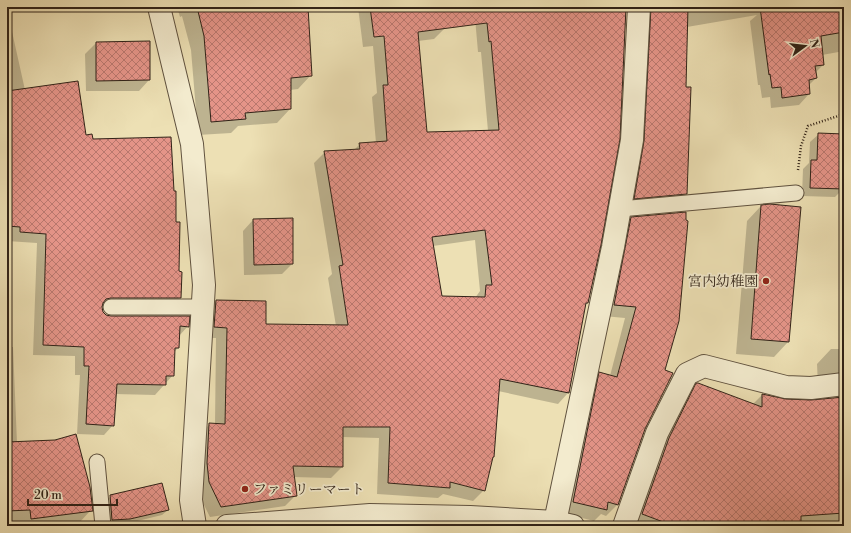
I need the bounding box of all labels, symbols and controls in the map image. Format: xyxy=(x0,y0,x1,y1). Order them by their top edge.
north arrow xyxy=(785,26,825,66)
text: N xyxy=(806,38,822,50)
place label: 宮内幼稚園 xyxy=(688,273,758,291)
marker: 宮内幼稚園 xyxy=(761,276,771,286)
scale bar xyxy=(28,481,117,507)
place label: ファミリーマート xyxy=(253,481,365,499)
marker: ファミリーマート xyxy=(240,484,250,494)
text: 20 m xyxy=(34,488,62,503)

